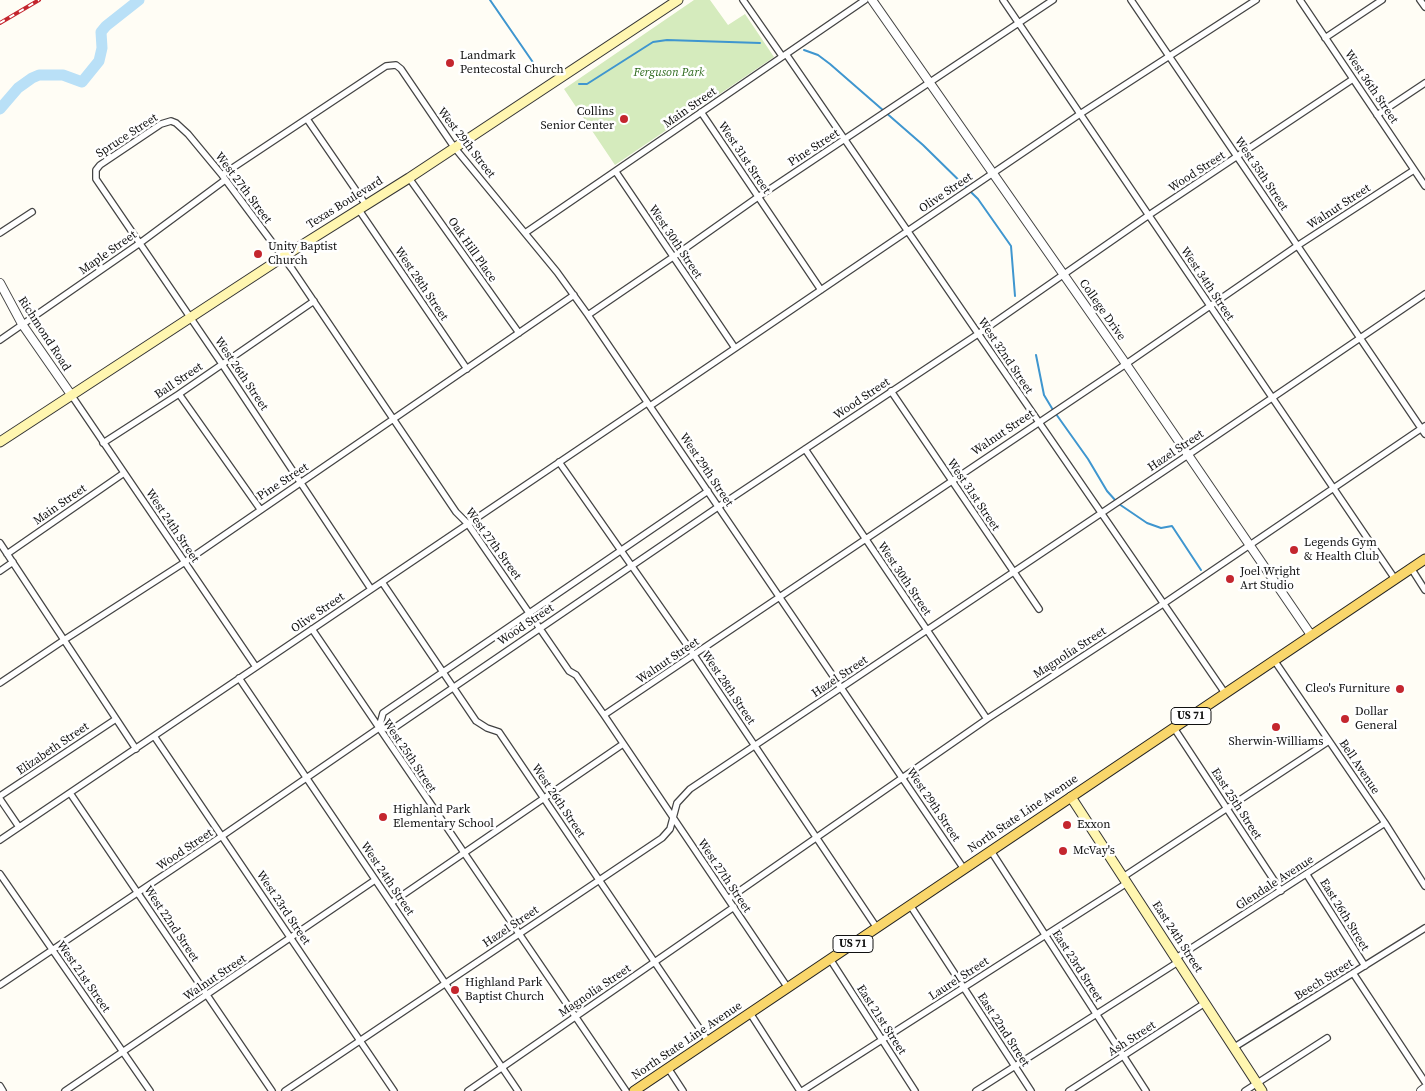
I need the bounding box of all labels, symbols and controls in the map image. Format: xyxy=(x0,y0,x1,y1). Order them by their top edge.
street label: West 36th Street xyxy=(1341,47,1401,127)
place label: Landmark Pentecostal Church xyxy=(460,49,564,77)
marker: Landmark Pentecostal Church xyxy=(444,57,456,69)
park label: Ferguson Park xyxy=(634,66,704,80)
street label: Main Street xyxy=(661,85,719,131)
street label: West 29th Street xyxy=(434,105,498,181)
place label: Collins Senior Center xyxy=(540,105,614,133)
street label: Spruce Street xyxy=(93,111,161,161)
marker: Collins Senior Center xyxy=(618,113,630,125)
street label: West 31st Street xyxy=(715,119,773,197)
street label: Pine Street xyxy=(786,126,842,170)
street label: West 35th Street xyxy=(1231,134,1291,214)
street label: Wood Street xyxy=(1166,148,1228,196)
street label: West 27th Street xyxy=(211,149,275,227)
street label: Olive Street xyxy=(917,170,975,216)
street label: Texas Boulevard xyxy=(304,174,386,232)
street label: Walnut Street xyxy=(1305,181,1373,233)
street label: West 30th Street xyxy=(645,202,705,282)
street label: Oak Hill Place xyxy=(444,215,500,285)
street label: Maple Street xyxy=(76,228,140,278)
place label: Unity Baptist Church xyxy=(268,240,337,268)
street label: West 28th Street xyxy=(391,244,451,324)
street label: West 34th Street xyxy=(1177,244,1237,324)
marker: Unity Baptist Church xyxy=(252,248,264,260)
street label: College Drive xyxy=(1076,277,1128,343)
street label: Richmond Road xyxy=(15,294,73,374)
street label: West 32nd Street xyxy=(974,315,1036,397)
street label: West 26th Street xyxy=(211,334,271,414)
street label: Ball Street xyxy=(152,360,206,402)
street label: Wood Street xyxy=(831,375,893,423)
street label: Walnut Street xyxy=(969,407,1037,459)
street label: Hazel Street xyxy=(1145,427,1207,475)
street label: West 29th Street xyxy=(676,430,736,510)
street label: West 31st Street xyxy=(944,456,1002,534)
street label: Pine Street xyxy=(255,460,311,504)
street label: Main Street xyxy=(31,482,89,528)
street label: West 24th Street xyxy=(142,486,202,566)
street label: West 27th Street xyxy=(462,505,524,583)
place label: Legends Gym & Health Club xyxy=(1304,536,1379,564)
street label: West 30th Street xyxy=(874,539,934,619)
marker: Legends Gym & Health Club xyxy=(1288,544,1300,556)
place label: Joel Wright Art Studio xyxy=(1240,565,1300,593)
marker: Joel Wright Art Studio xyxy=(1224,573,1236,585)
street label: Olive Street xyxy=(289,590,347,636)
street label: Wood Street xyxy=(495,601,557,649)
street label: Magnolia Street xyxy=(1031,624,1109,682)
street label: Walnut Street xyxy=(634,635,702,687)
street label: West 28th Street xyxy=(698,648,758,728)
street label: Hazel Street xyxy=(809,653,871,701)
place label: Cleo's Furniture xyxy=(1305,682,1390,696)
marker: Cleo's Furniture xyxy=(1394,683,1406,695)
place label: Dollar General xyxy=(1355,705,1397,733)
road number: US 71 xyxy=(1171,708,1211,724)
marker: Dollar General xyxy=(1339,713,1351,725)
street label: West 25th Street xyxy=(379,716,439,796)
street label: Elizabeth Street xyxy=(14,720,92,778)
marker: Sherwin-Williams xyxy=(1270,721,1282,733)
place label: Sherwin-Williams xyxy=(1228,735,1324,749)
street label: Bell Avenue xyxy=(1335,737,1383,797)
street label: West 26th Street xyxy=(528,761,588,841)
street label: West 29th Street xyxy=(903,765,963,845)
street label: East 25th Street xyxy=(1208,766,1264,842)
street label: North State Line Avenue xyxy=(965,772,1081,856)
place label: Highland Park Elementary School xyxy=(393,803,494,831)
marker: Highland Park Elementary School xyxy=(377,811,389,823)
place label: Exxon xyxy=(1077,818,1111,832)
marker: Exxon xyxy=(1061,819,1073,831)
street label: Wood Street xyxy=(154,826,216,874)
street label: West 27th Street xyxy=(694,836,754,916)
street label: West 24th Street xyxy=(357,839,417,919)
place label: McVay's xyxy=(1073,844,1115,858)
marker: McVay's xyxy=(1057,845,1069,857)
street label: Glendale Avenue xyxy=(1233,852,1317,914)
street label: West 23rd Street xyxy=(253,868,313,948)
street label: East 26th Street xyxy=(1316,876,1372,954)
street label: West 22nd Street xyxy=(140,883,202,965)
street label: East 24th Street xyxy=(1149,899,1205,975)
street label: Hazel Street xyxy=(480,903,542,951)
street label: East 23rd Street xyxy=(1048,927,1106,1005)
road number: US 71 xyxy=(833,936,873,952)
street label: West 21st Street xyxy=(53,939,113,1015)
street label: Walnut Street xyxy=(181,952,249,1004)
street label: Laurel Street xyxy=(926,954,992,1004)
street label: Beech Street xyxy=(1292,956,1356,1004)
street label: Magnolia Street xyxy=(556,962,634,1020)
place label: Highland Park Baptist Church xyxy=(465,976,544,1004)
street label: East 21st Street xyxy=(853,982,909,1058)
marker: Highland Park Baptist Church xyxy=(449,984,461,996)
street label: East 22nd Street xyxy=(974,990,1032,1070)
street label: North State Line Avenue xyxy=(629,999,745,1083)
street label: Ash Street xyxy=(1105,1018,1159,1060)

